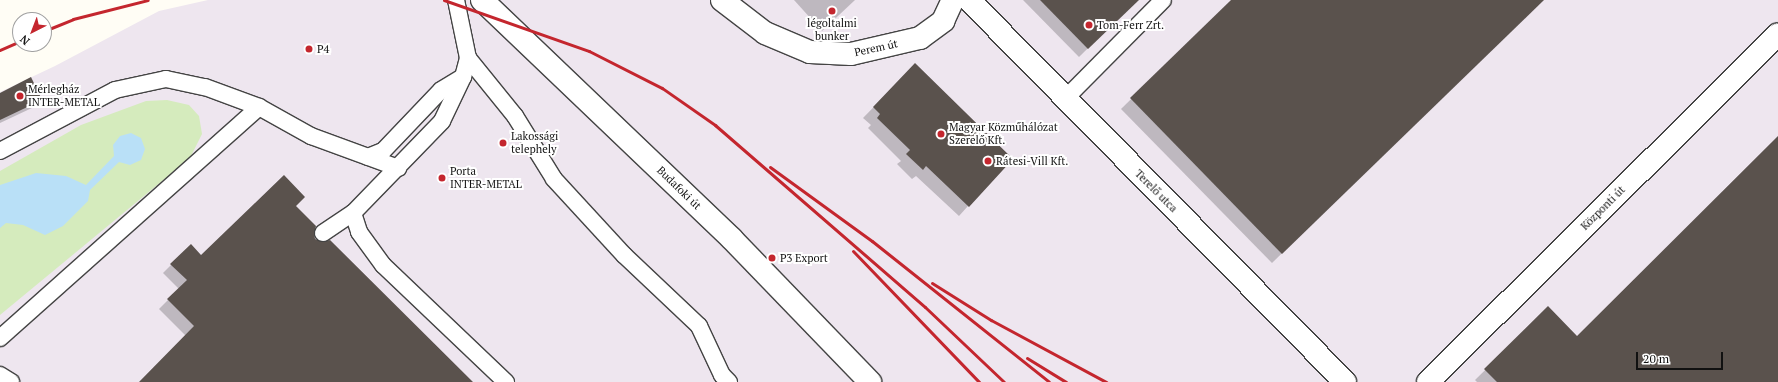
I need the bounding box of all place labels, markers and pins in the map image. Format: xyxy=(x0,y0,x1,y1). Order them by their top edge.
marker: légoltalmi bunker xyxy=(827,6,837,16)
place label: légoltalmi bunker xyxy=(807,17,857,43)
place label: Tom-Ferr Zrt. xyxy=(1097,18,1164,32)
marker: Tom-Ferr Zrt. xyxy=(1084,20,1094,30)
place label: P4 xyxy=(317,42,329,56)
marker: P4 xyxy=(304,44,314,54)
place label: Mérlegház INTER-METAL xyxy=(28,83,100,109)
marker: Mérlegház INTER-METAL xyxy=(15,91,25,101)
place label: Magyar Közműhálózat Szerelő Kft. xyxy=(949,121,1058,147)
marker: Magyar Közműhálózat Szerelő Kft. xyxy=(936,129,946,139)
place label: Lakossági telephely xyxy=(511,130,558,156)
marker: Lakossági telephely xyxy=(498,138,508,148)
place label: Rátesi-Vill Kft. xyxy=(996,154,1068,168)
marker: Rátesi-Vill Kft. xyxy=(983,156,993,166)
place label: Porta INTER-METAL xyxy=(450,165,522,191)
marker: Porta INTER-METAL xyxy=(437,173,447,183)
place label: P3 Export xyxy=(780,251,828,265)
marker: P3 Export xyxy=(767,253,777,263)

